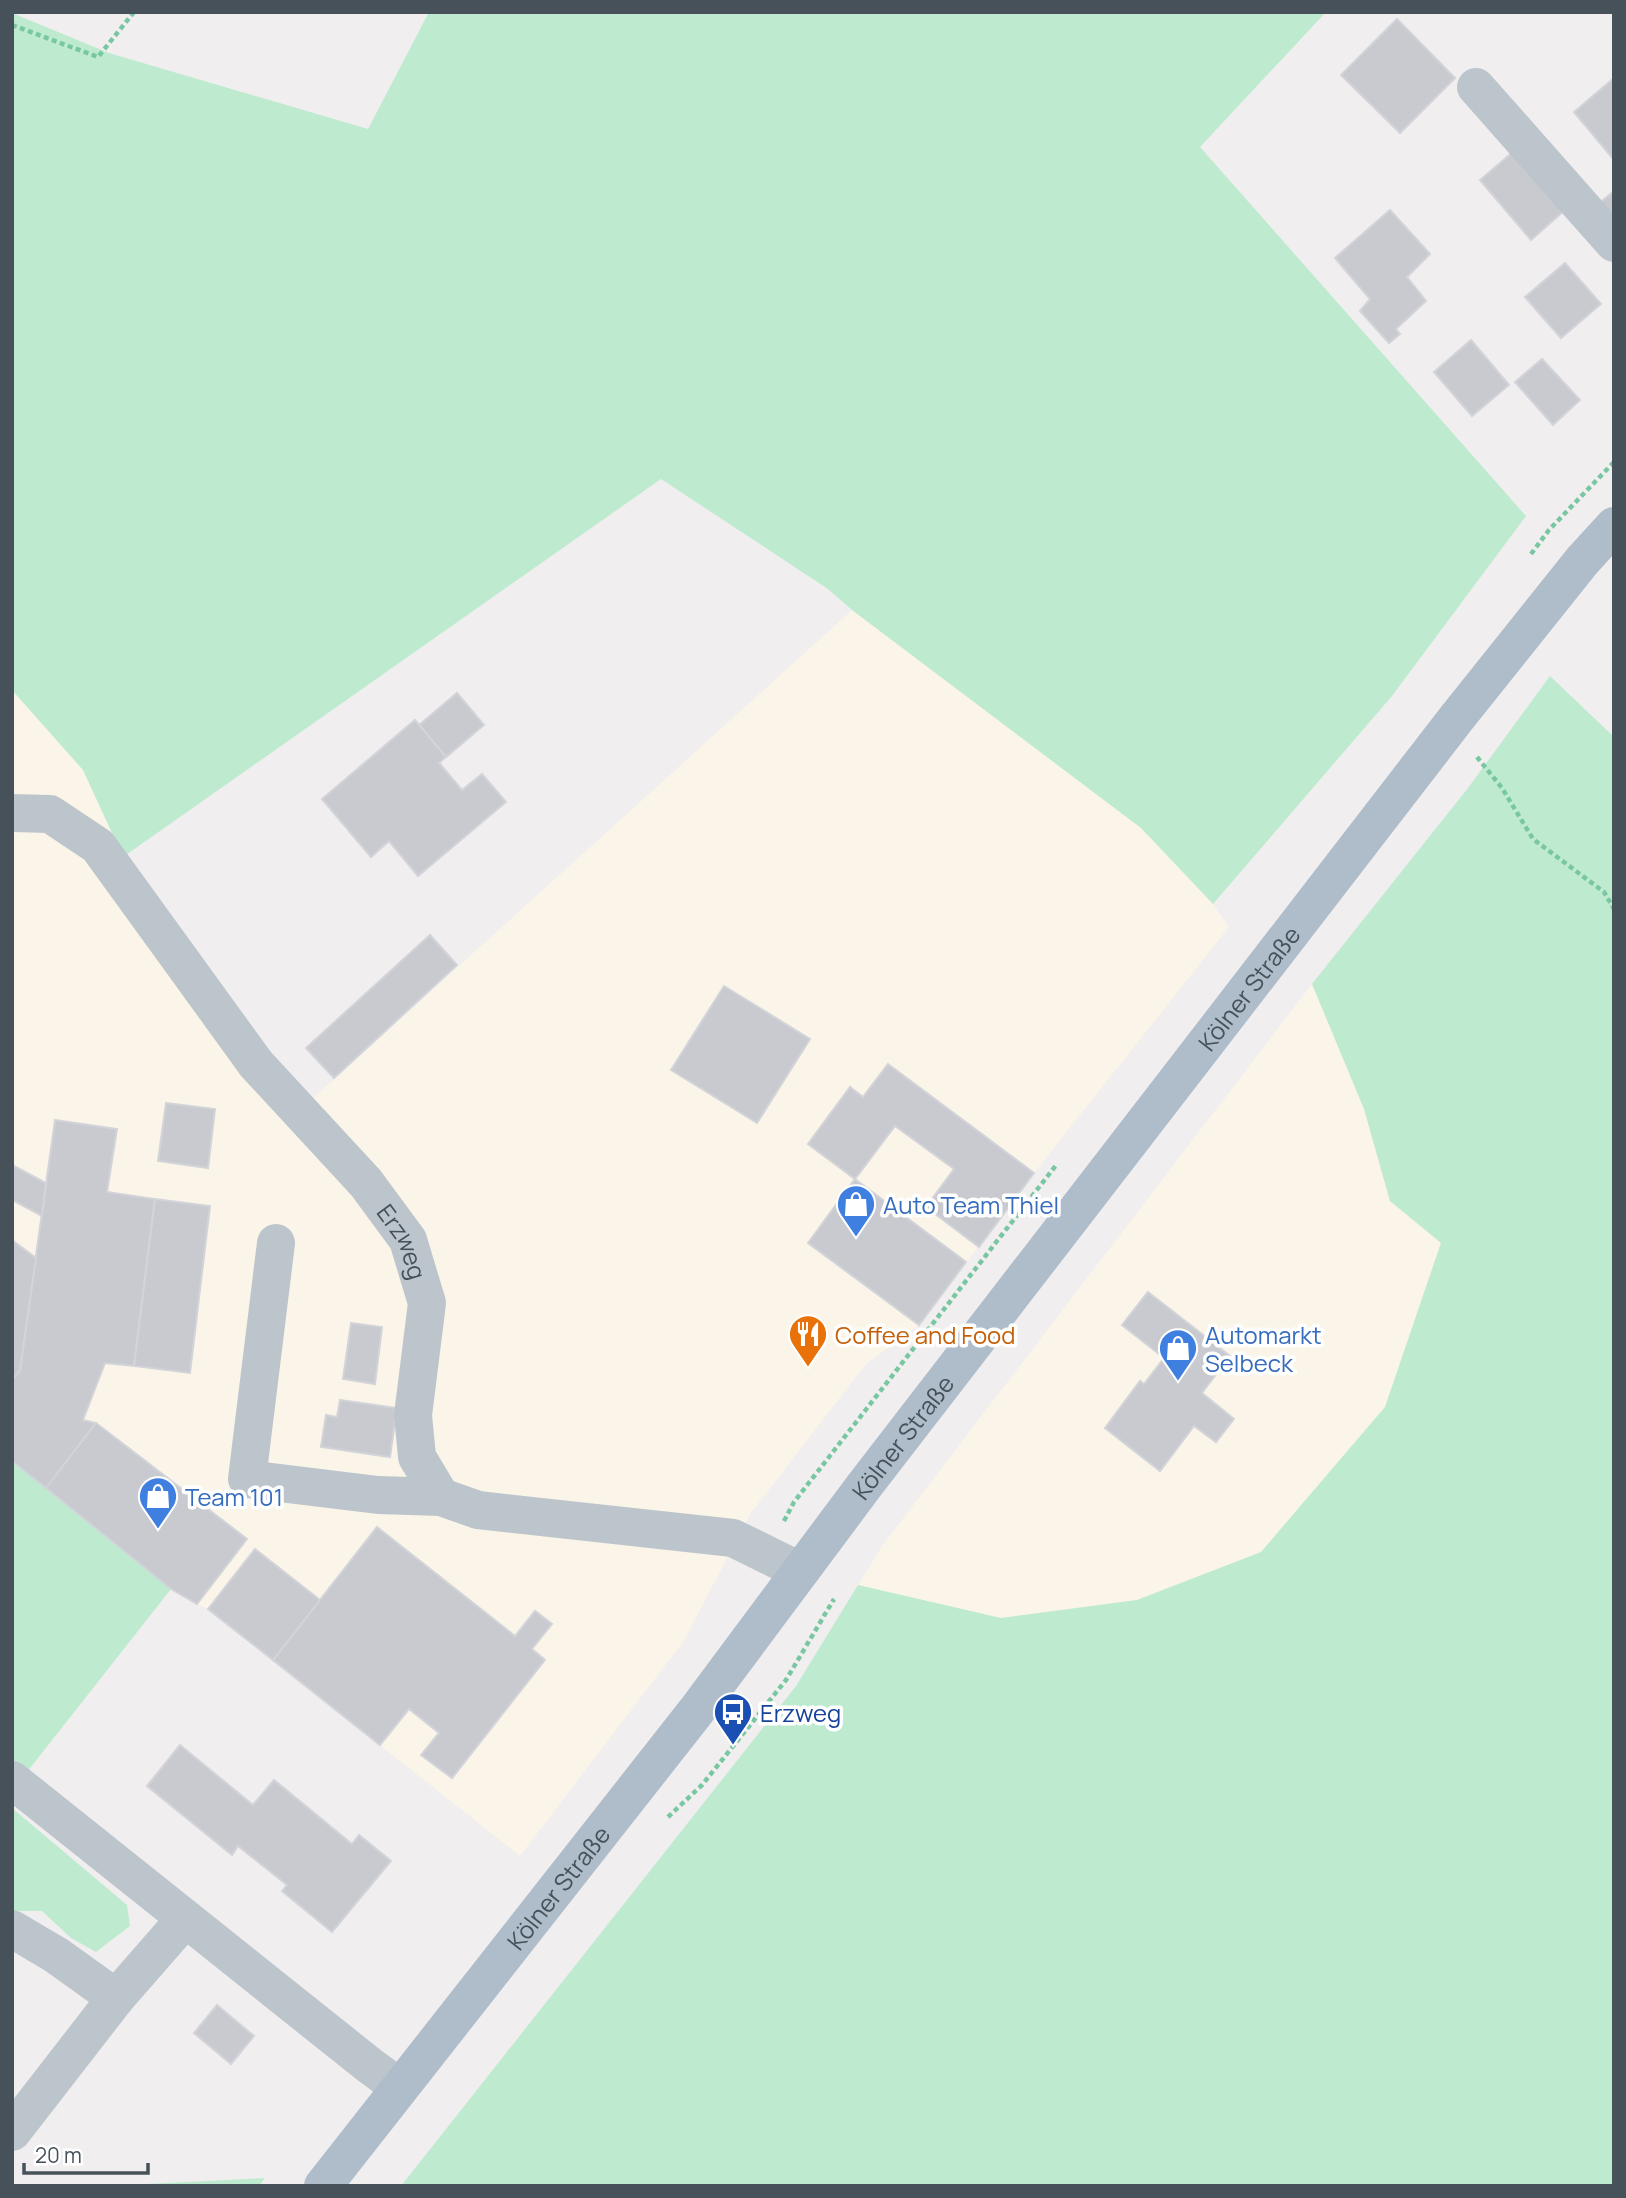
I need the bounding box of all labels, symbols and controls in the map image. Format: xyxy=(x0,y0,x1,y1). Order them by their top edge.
street label: Kölner Straße xyxy=(1190,919,1307,1057)
shop icon: Auto Team Thiel xyxy=(835,1183,877,1238)
place label: Auto Team Thiel xyxy=(883,1188,1059,1221)
street label: Erzweg xyxy=(370,1197,435,1283)
restaurant icon: Coffee and Food xyxy=(787,1313,829,1368)
place label: Coffee and Food xyxy=(835,1318,1016,1351)
place label: Automarkt Selbeck xyxy=(1205,1318,1322,1379)
shop icon: Automarkt Selbeck xyxy=(1157,1327,1199,1382)
street label: Kölner Straße xyxy=(843,1368,961,1506)
shop icon: Team 101 xyxy=(137,1475,179,1530)
place label: Team 101 xyxy=(185,1480,283,1513)
bus stop icon: Erzweg xyxy=(712,1691,754,1746)
place label: Erzweg xyxy=(760,1696,841,1729)
street label: Kölner Straße xyxy=(499,1818,617,1956)
scale bar xyxy=(24,2132,149,2176)
text: 20 m xyxy=(35,2141,82,2169)

